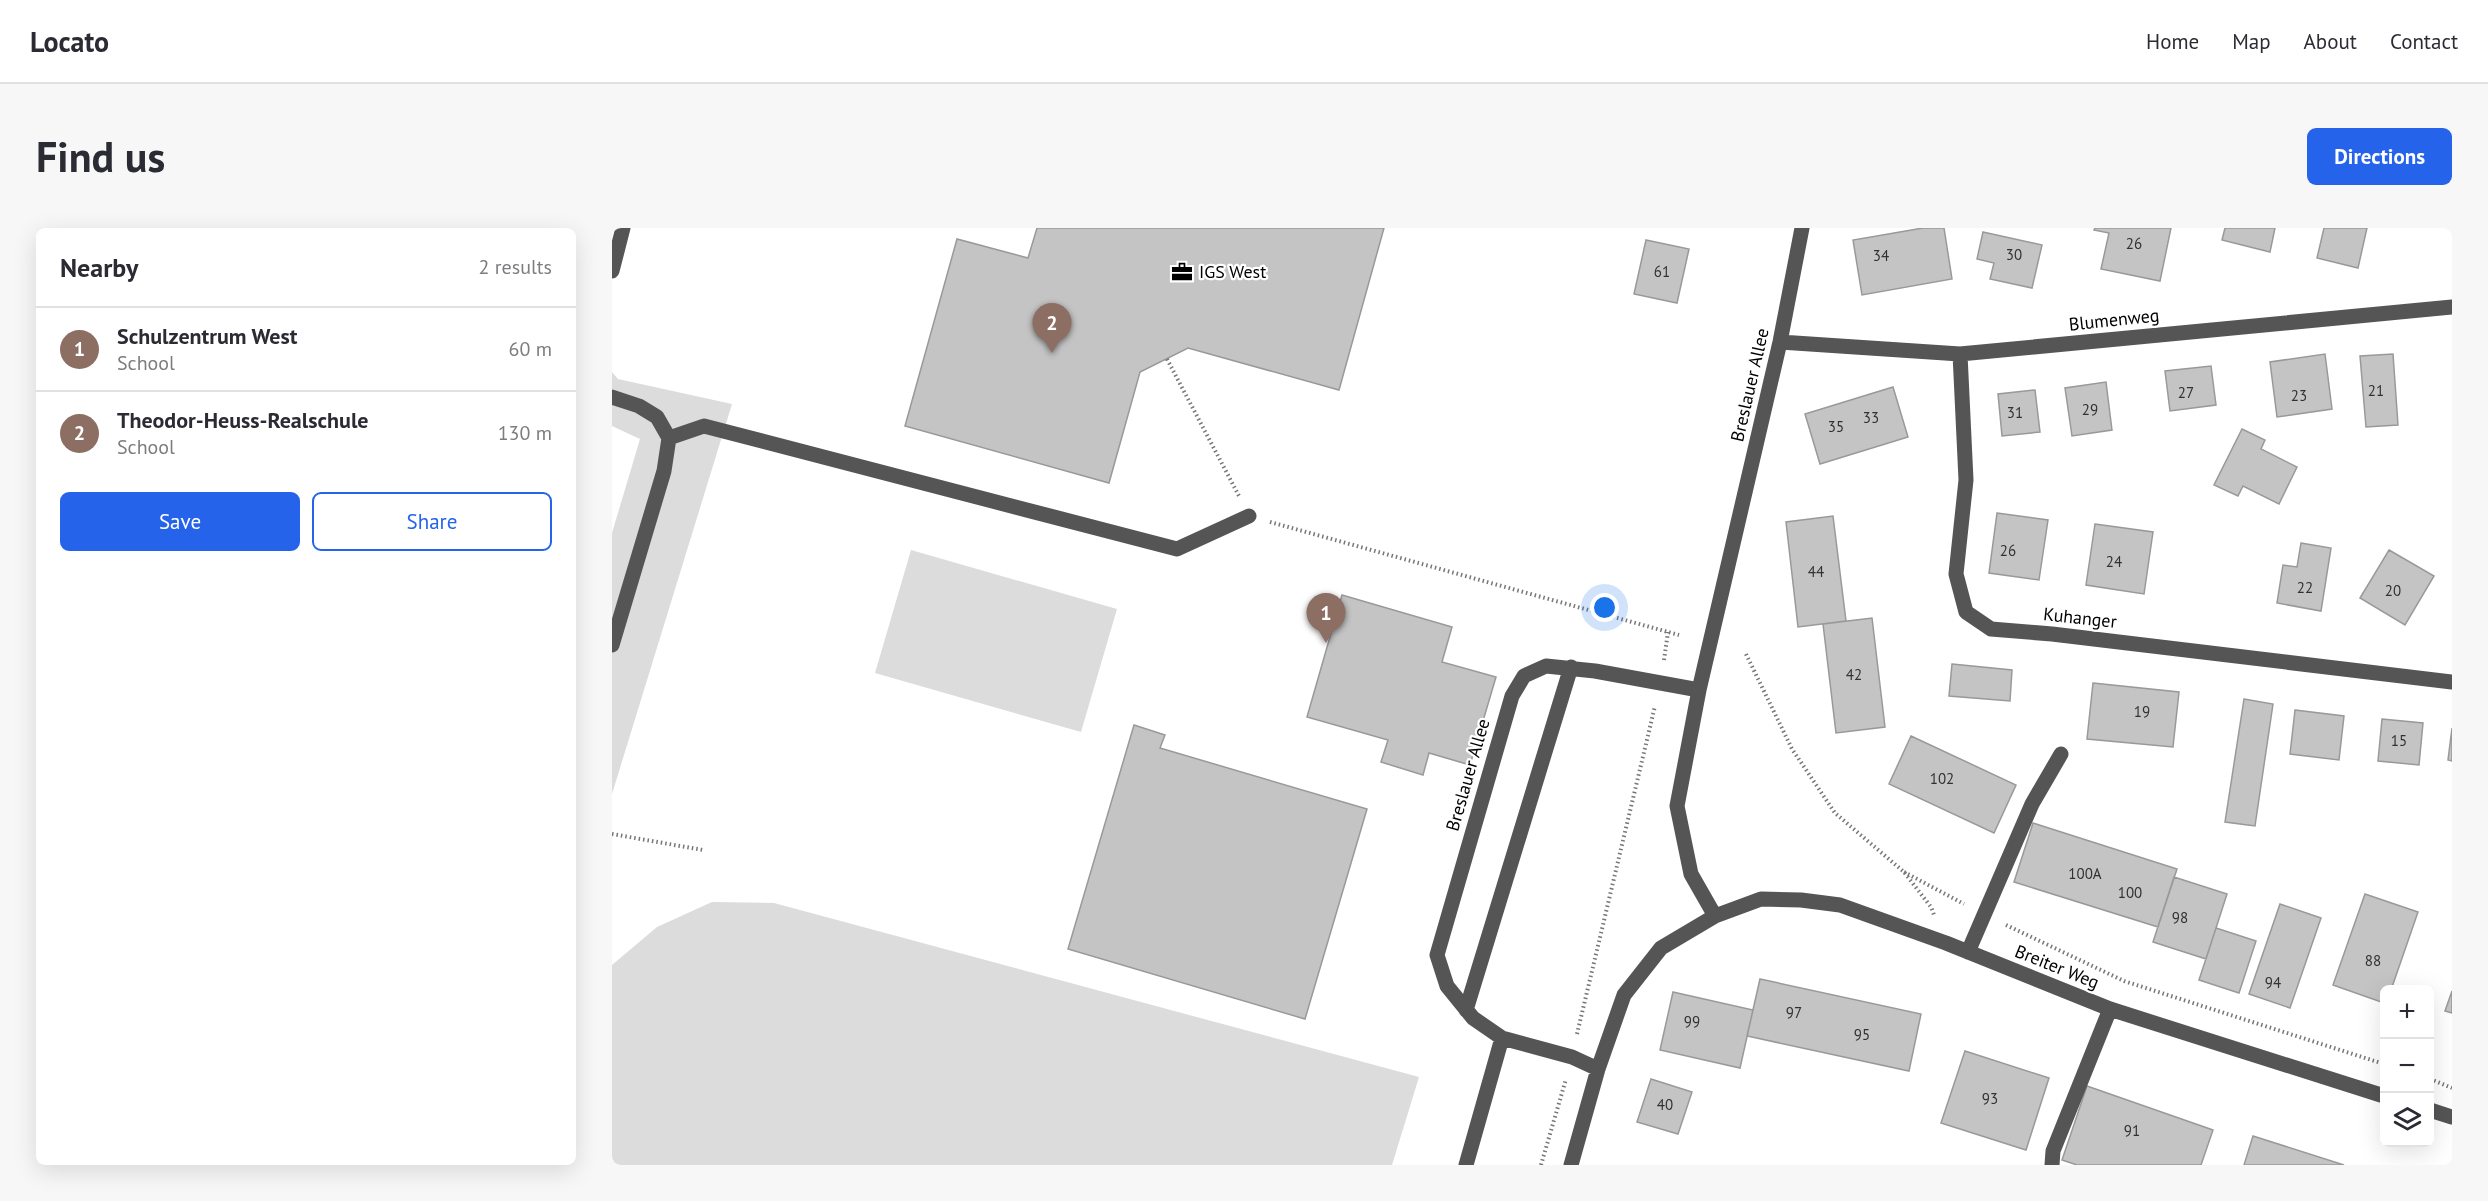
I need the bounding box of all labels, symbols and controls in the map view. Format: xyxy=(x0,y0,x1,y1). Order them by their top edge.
text: Locato xyxy=(30,23,109,60)
text: Home xyxy=(2146,28,2199,55)
text: Map xyxy=(2232,28,2271,55)
text: About xyxy=(2304,28,2357,55)
text: Contact xyxy=(2390,28,2458,55)
button: Directions xyxy=(2307,128,2452,185)
text: Find us xyxy=(36,129,165,184)
house number: 26 xyxy=(2126,234,2142,253)
house number: 30 xyxy=(2006,245,2022,264)
house number: 34 xyxy=(1873,246,1889,265)
text: Nearby xyxy=(60,251,138,284)
text: 2 results xyxy=(479,254,552,280)
office icon: IGS West xyxy=(1170,260,1194,284)
place label: IGS West xyxy=(1199,260,1266,283)
house number: 61 xyxy=(1654,262,1670,281)
street label: Blumenweg xyxy=(2068,303,2160,336)
pin: 2 xyxy=(1032,304,1072,353)
text: Schulzentrum West xyxy=(117,322,297,350)
street label: Breslauer Allee xyxy=(1725,326,1774,444)
text: 1 xyxy=(74,336,85,362)
text: 60 m xyxy=(509,336,552,362)
text: School xyxy=(117,350,175,376)
house number: 21 xyxy=(2368,381,2384,400)
house number: 27 xyxy=(2178,383,2194,402)
house number: 23 xyxy=(2291,386,2307,405)
house number: 29 xyxy=(2082,400,2098,419)
house number: 31 xyxy=(2007,403,2023,422)
text: Theodor-Heuss-Realschule xyxy=(117,406,369,434)
house number: 33 xyxy=(1863,408,1879,427)
house number: 35 xyxy=(1828,417,1844,436)
text: 2 xyxy=(74,420,85,446)
text: 130 m xyxy=(498,420,552,446)
text: School xyxy=(117,434,175,460)
button: Save xyxy=(60,492,300,551)
button: Share xyxy=(312,492,552,551)
house number: 26 xyxy=(2000,541,2016,560)
house number: 24 xyxy=(2106,552,2122,571)
house number: 44 xyxy=(1808,562,1824,581)
house number: 22 xyxy=(2297,578,2313,597)
house number: 20 xyxy=(2385,581,2401,600)
your location xyxy=(1590,593,1619,622)
pin: 1 xyxy=(1306,594,1346,643)
street label: Kuhanger xyxy=(2042,602,2118,633)
house number: 42 xyxy=(1846,665,1862,684)
house number: 19 xyxy=(2134,702,2150,721)
street label: Breslauer Allee xyxy=(1440,716,1495,834)
house number: 15 xyxy=(2391,731,2407,750)
house number: 102 xyxy=(1930,769,1954,788)
house number: 100A xyxy=(2068,864,2102,883)
house number: 100 xyxy=(2118,883,2142,902)
house number: 98 xyxy=(2172,908,2188,927)
street label: Breiter Weg xyxy=(2012,939,2103,994)
house number: 88 xyxy=(2365,951,2381,970)
house number: 94 xyxy=(2265,973,2281,992)
map controls xyxy=(2380,985,2434,1147)
button: + xyxy=(2380,985,2434,1039)
house number: 97 xyxy=(1786,1003,1802,1022)
house number: 99 xyxy=(1684,1012,1700,1031)
house number: 95 xyxy=(1854,1025,1870,1044)
button: − xyxy=(2380,1039,2434,1093)
house number: 93 xyxy=(1982,1089,1998,1108)
button: layers xyxy=(2380,1093,2434,1147)
house number: 40 xyxy=(1657,1095,1673,1114)
house number: 91 xyxy=(2124,1121,2140,1140)

